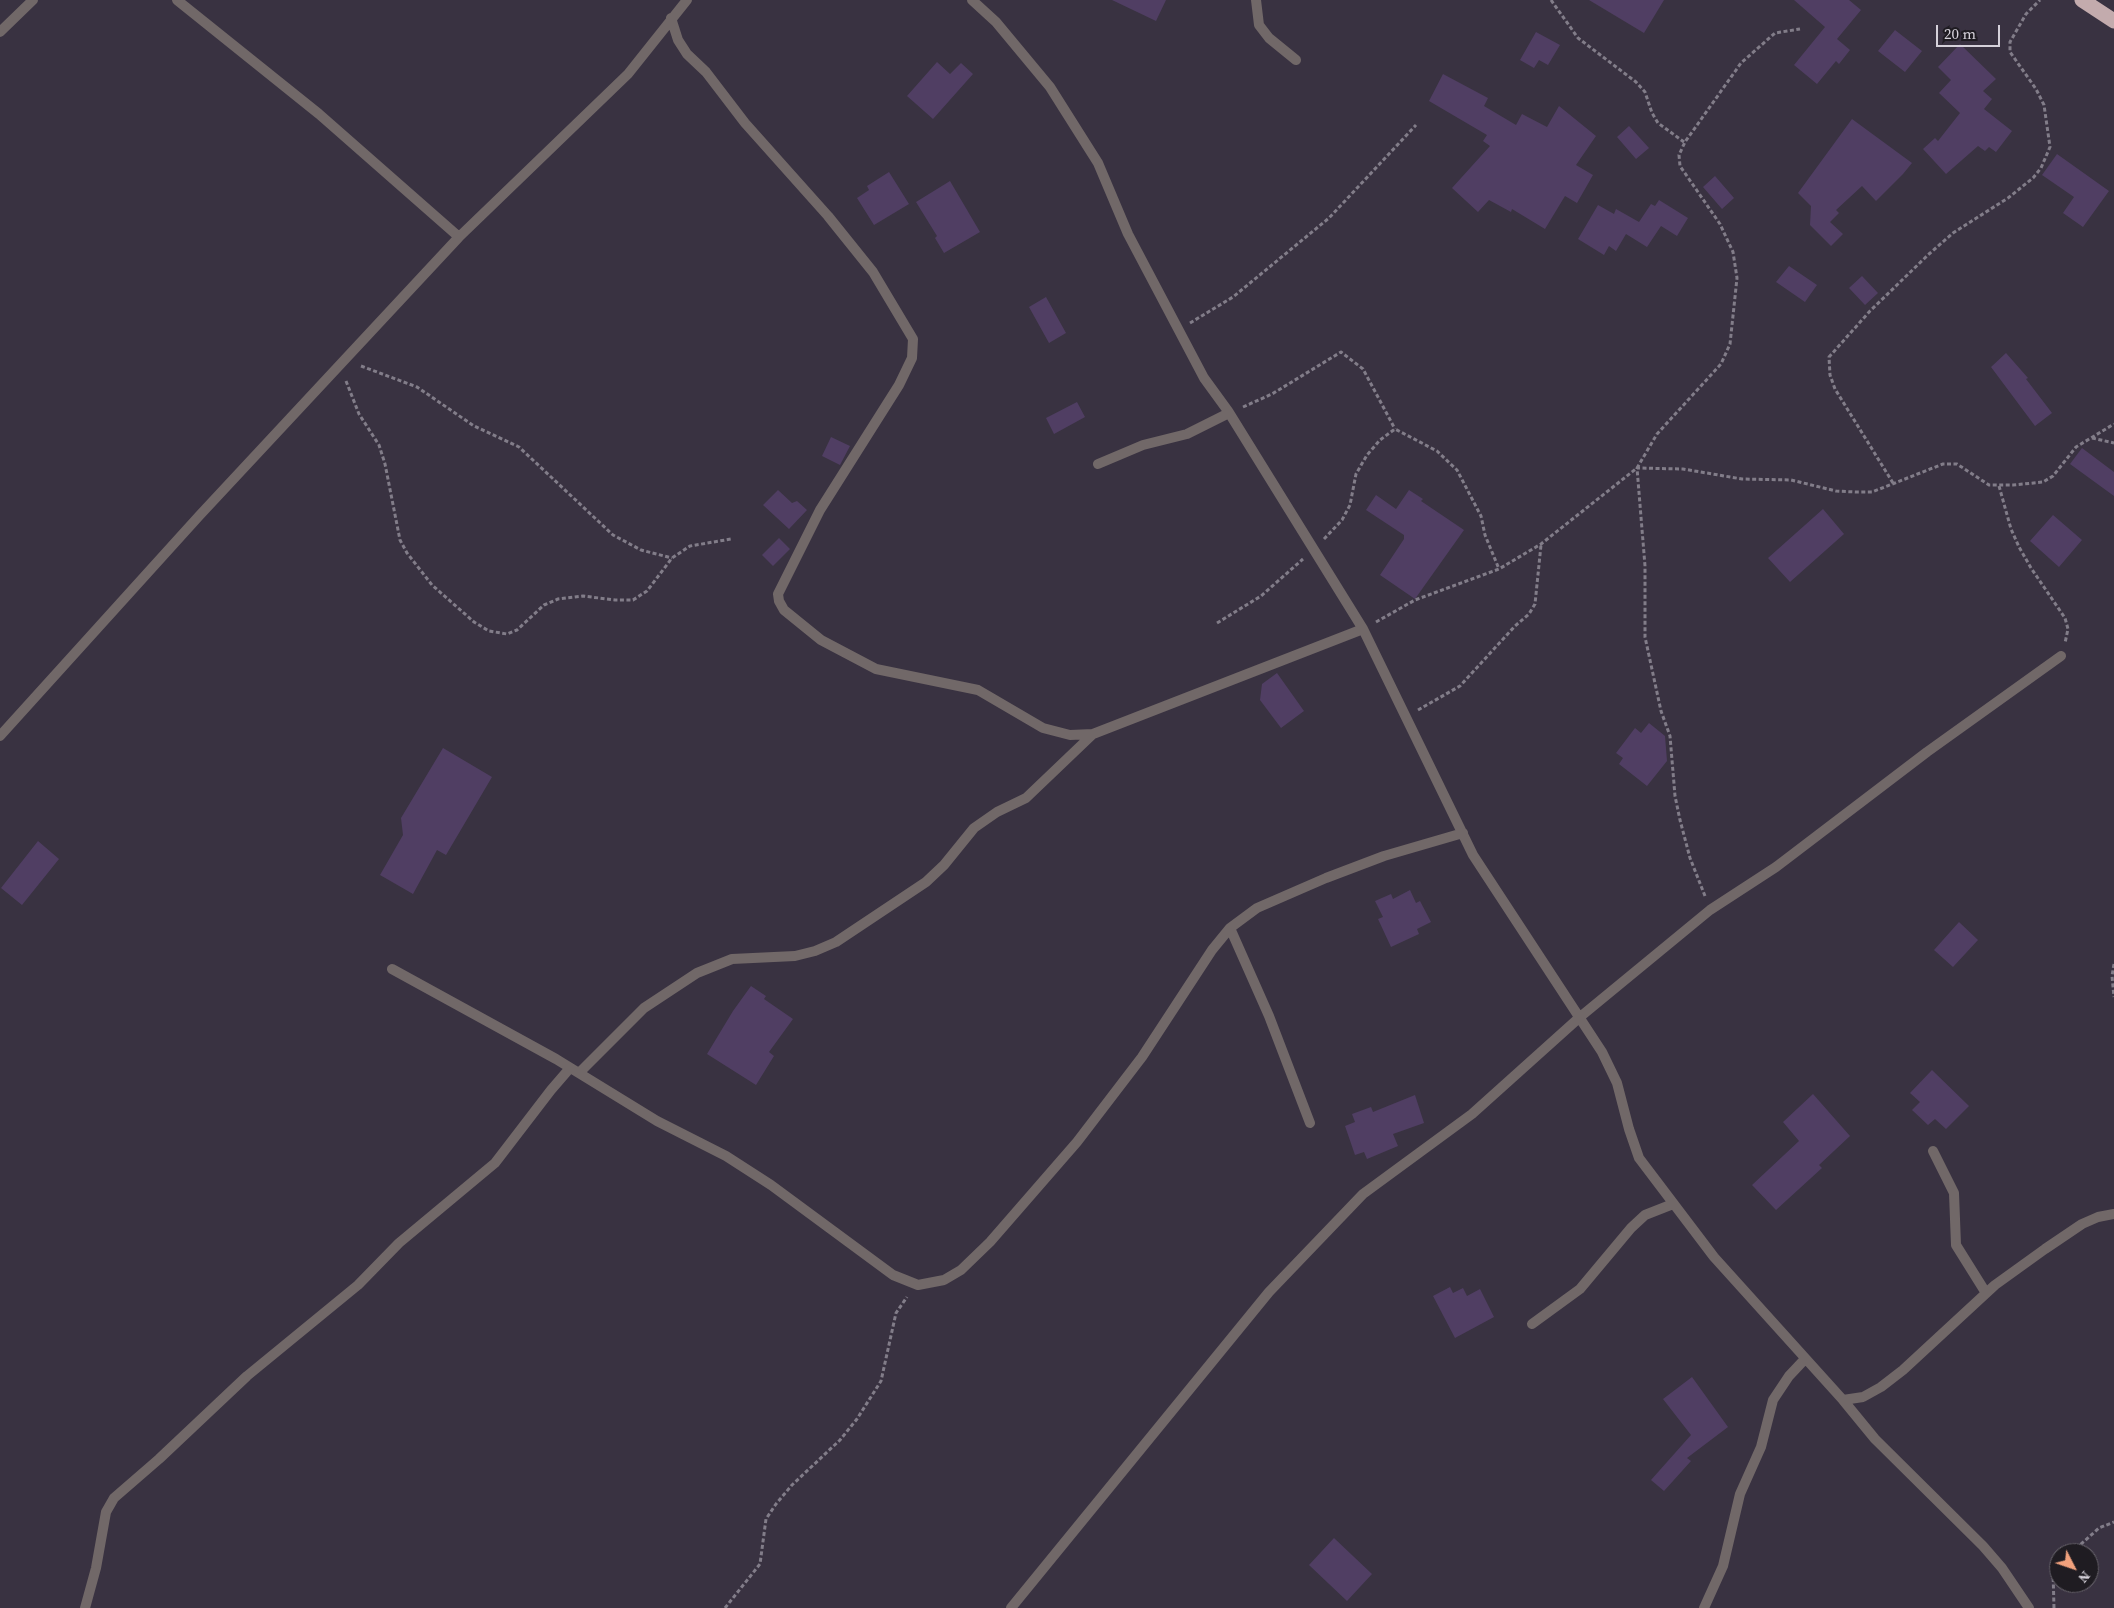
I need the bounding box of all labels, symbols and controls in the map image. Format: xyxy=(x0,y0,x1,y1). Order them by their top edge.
scale bar xyxy=(1939,15,2003,47)
text: 20 m xyxy=(1944,23,1976,44)
north arrow xyxy=(2049,1543,2099,1593)
text: N xyxy=(2074,1567,2095,1588)

